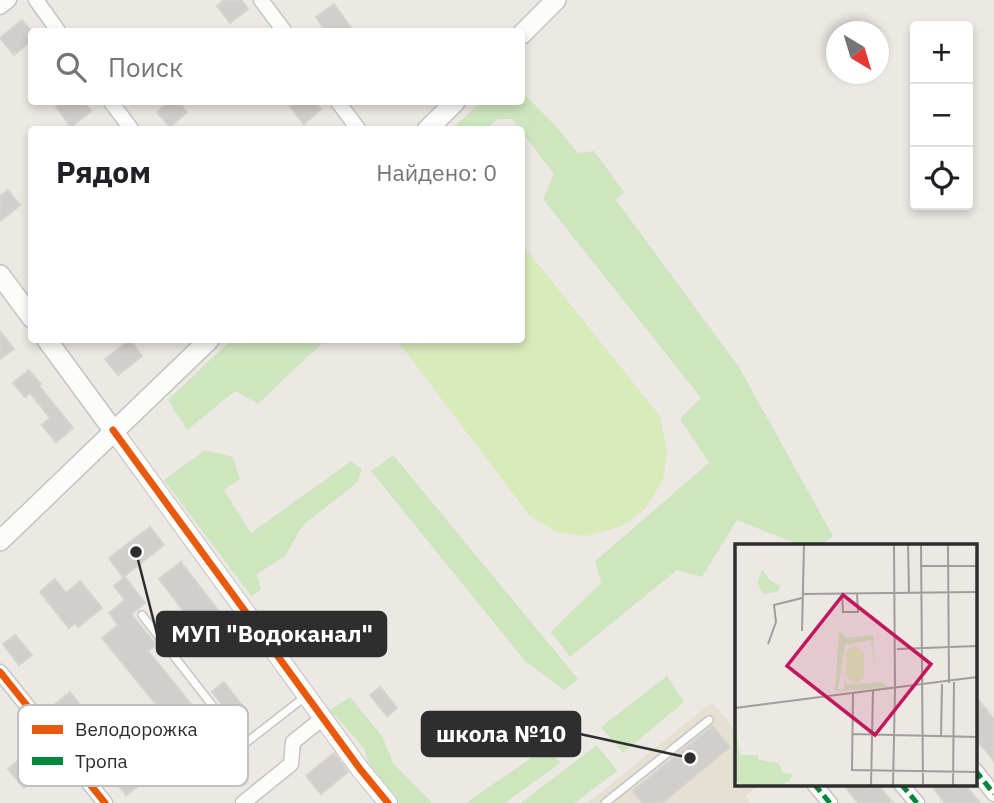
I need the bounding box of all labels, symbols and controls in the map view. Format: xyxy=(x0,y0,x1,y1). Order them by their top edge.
north arrow xyxy=(826,21,889,84)
map controls xyxy=(910,21,973,210)
button: + xyxy=(910,21,973,84)
search box xyxy=(28,28,525,105)
icon: search xyxy=(52,48,90,86)
text: Поиск xyxy=(108,50,183,84)
button: − xyxy=(910,84,973,147)
button: locate xyxy=(910,147,973,210)
text: Рядом xyxy=(56,152,151,191)
text: Найдено: 0 xyxy=(376,157,497,187)
inset map xyxy=(735,544,976,786)
callout: МУП "Водоканал" xyxy=(157,612,386,656)
text: МУП "Водоканал" xyxy=(171,618,373,648)
legend xyxy=(18,705,248,786)
callout: школа №10 xyxy=(422,712,580,756)
text: Велодорожка xyxy=(75,717,198,741)
text: школа №10 xyxy=(436,718,566,748)
text: Тропа xyxy=(75,749,128,773)

